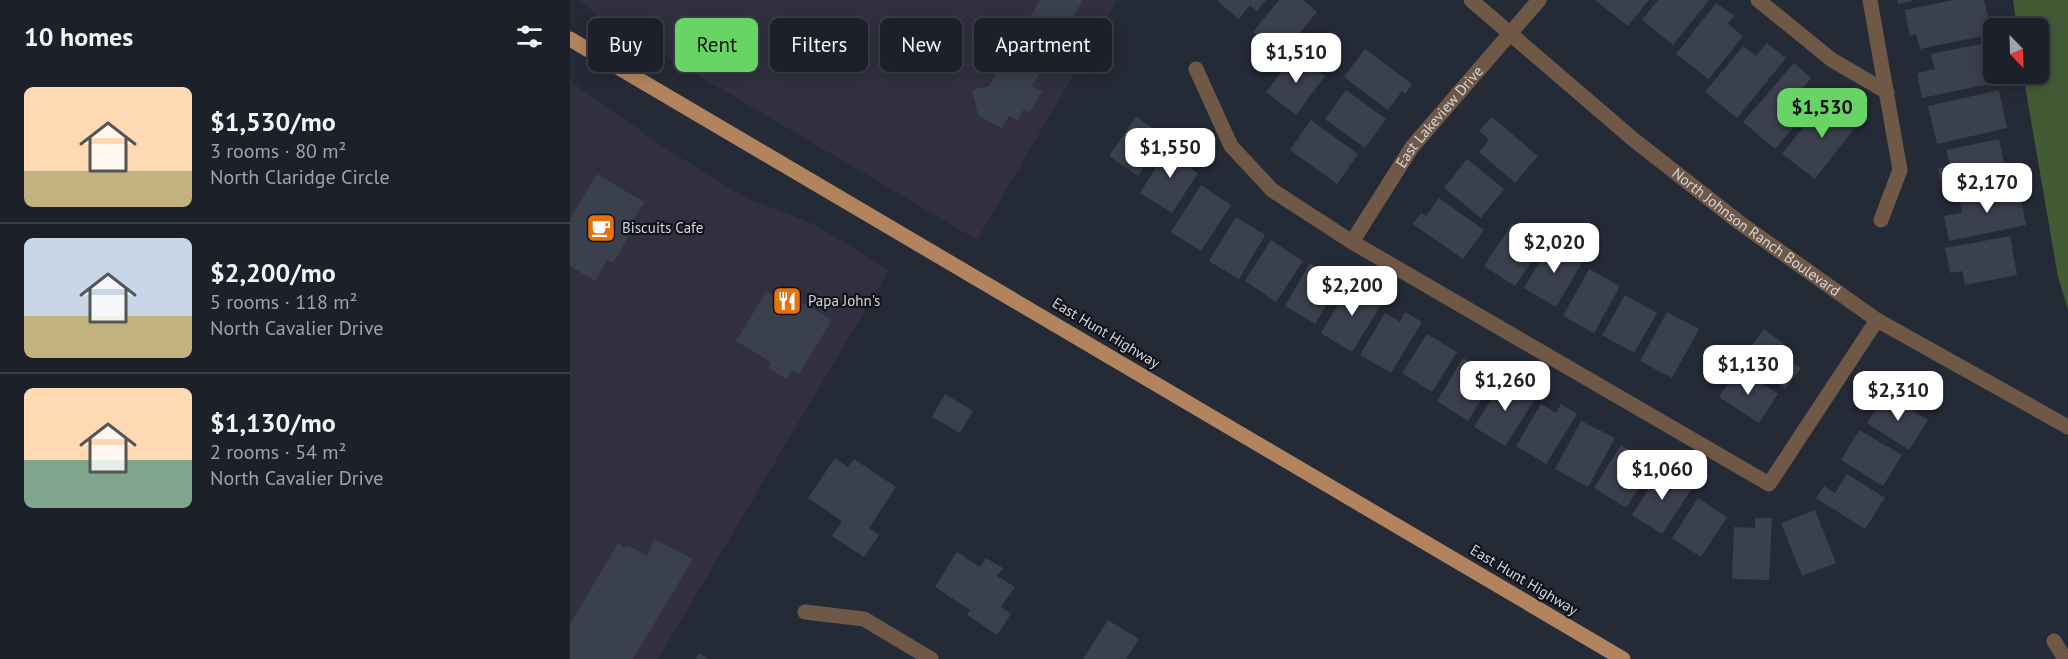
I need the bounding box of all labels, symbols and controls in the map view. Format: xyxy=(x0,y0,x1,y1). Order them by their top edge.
chip: Buy xyxy=(588,18,663,72)
chip: Rent xyxy=(675,18,758,72)
chip: Filters xyxy=(770,18,868,72)
chip: New xyxy=(880,18,962,72)
chip: Apartment xyxy=(974,18,1112,72)
north arrow xyxy=(1983,18,2049,84)
map controls xyxy=(1983,18,2049,84)
text: 10 homes xyxy=(24,20,133,53)
icon: filters xyxy=(513,20,546,53)
pin: $1,510 xyxy=(1247,33,1345,84)
text: $1,510 xyxy=(1265,39,1327,65)
street label: East Lakeview Drive xyxy=(1391,62,1487,171)
pin: $1,530 xyxy=(1773,88,1871,139)
text: $1,530 xyxy=(1791,94,1853,120)
text: $1,530/mo xyxy=(210,105,336,138)
icon: home xyxy=(72,111,144,183)
pin: $1,550 xyxy=(1121,128,1219,179)
text: $1,550 xyxy=(1139,134,1201,160)
text: 3 rooms · 80 m² xyxy=(210,138,346,164)
pin: $2,170 xyxy=(1938,163,2036,214)
text: North Claridge Circle xyxy=(210,164,390,190)
street label: North Johnson Ranch Boulevard xyxy=(1669,164,1844,300)
text: $2,170 xyxy=(1956,169,2018,195)
cafe icon: Biscuits Cafe xyxy=(585,212,617,244)
place label: Biscuits Cafe xyxy=(622,218,703,237)
pin: $2,020 xyxy=(1505,223,1603,274)
text: $2,020 xyxy=(1523,229,1585,255)
text: $2,200/mo xyxy=(210,256,336,289)
icon: home xyxy=(72,262,144,334)
pin: $2,200 xyxy=(1303,266,1401,317)
text: $2,200 xyxy=(1321,272,1383,298)
restaurant icon: Papa John's xyxy=(771,285,803,317)
text: 5 rooms · 118 m² xyxy=(210,289,357,315)
place label: Papa John's xyxy=(808,291,880,310)
street label: East Hunt Highway xyxy=(1049,293,1164,372)
text: North Cavalier Drive xyxy=(210,315,384,341)
pin: $1,130 xyxy=(1699,345,1797,396)
text: $1,130 xyxy=(1717,351,1779,377)
pin: $1,260 xyxy=(1456,361,1554,412)
text: $1,260 xyxy=(1474,367,1536,393)
pin: $2,310 xyxy=(1849,371,1947,422)
text: $2,310 xyxy=(1867,377,1929,403)
text: $1,130/mo xyxy=(210,406,336,439)
icon: home xyxy=(72,412,144,484)
text: 2 rooms · 54 m² xyxy=(210,439,346,465)
pin: $1,060 xyxy=(1613,450,1711,501)
text: $1,060 xyxy=(1631,456,1693,482)
text: North Cavalier Drive xyxy=(210,465,384,491)
street label: East Hunt Highway xyxy=(1467,540,1582,619)

